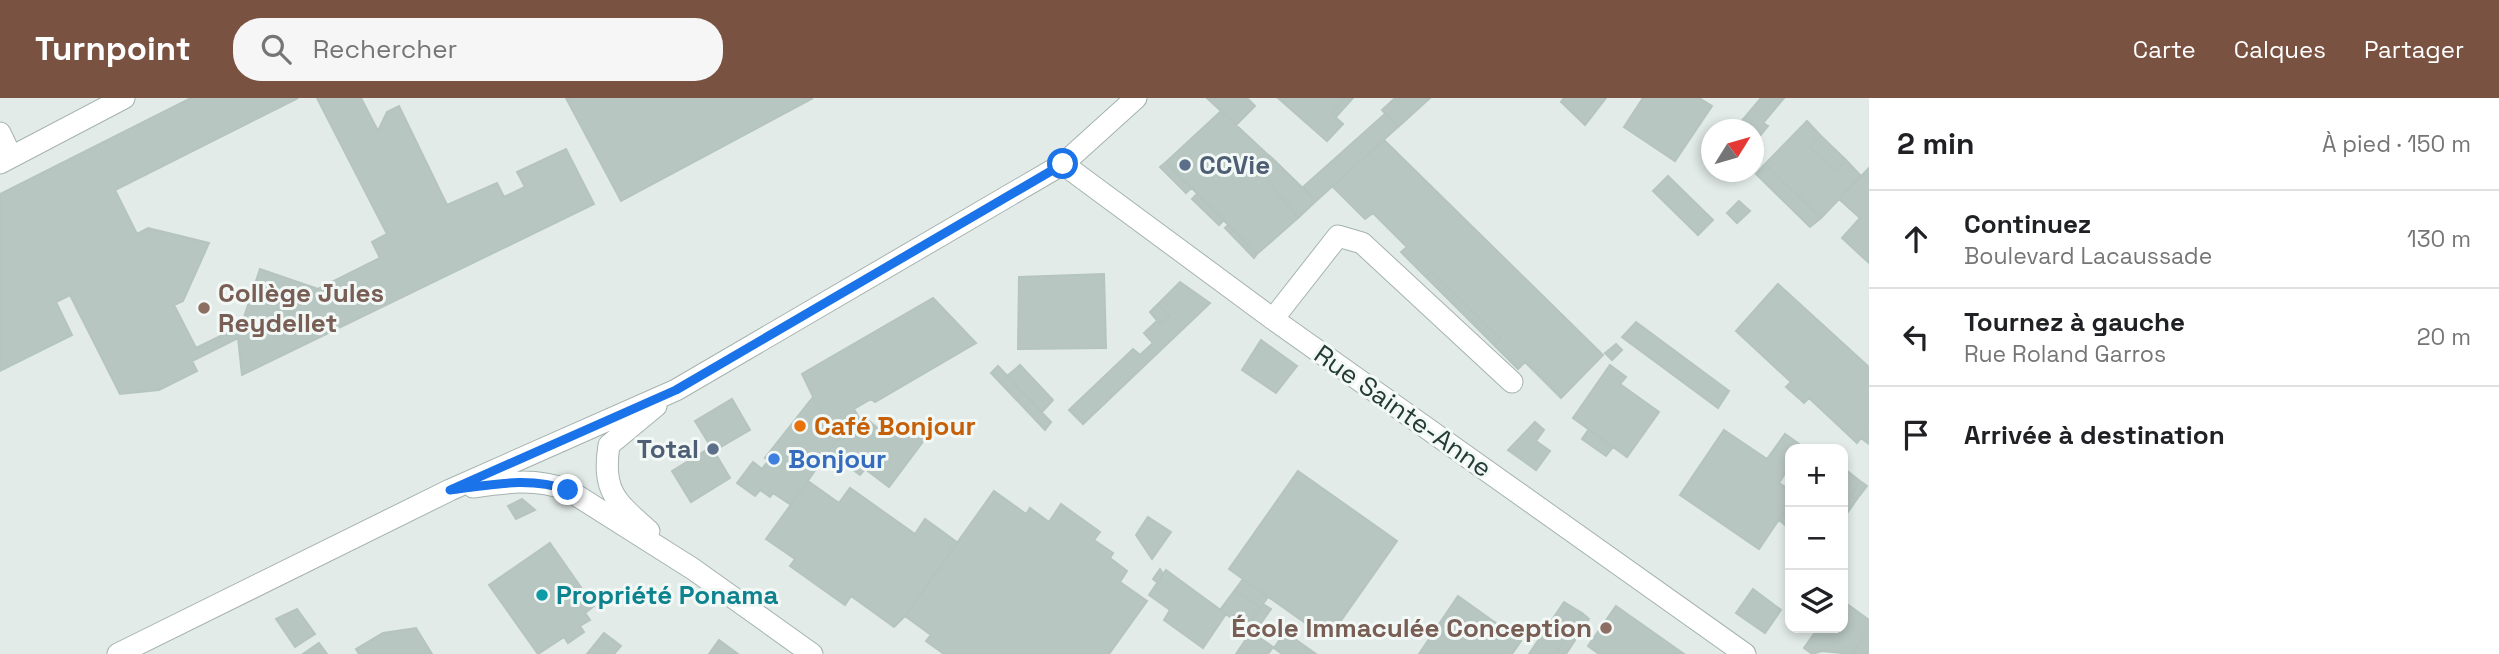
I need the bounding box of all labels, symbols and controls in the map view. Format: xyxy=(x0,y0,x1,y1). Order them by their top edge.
search box xyxy=(233,18,723,81)
text: Turnpoint xyxy=(35,28,191,70)
icon: search xyxy=(257,30,295,68)
text: Rechercher xyxy=(313,32,457,66)
text: Carte xyxy=(2133,34,2196,65)
text: Calques xyxy=(2234,34,2326,65)
text: Partager xyxy=(2364,34,2464,65)
north arrow xyxy=(1701,119,1764,182)
text: 2 min xyxy=(1897,124,1975,163)
text: À pied · 150 m xyxy=(2322,129,2471,159)
route start xyxy=(1047,148,1078,179)
place label: CCVie xyxy=(1199,148,1270,182)
marker: CCVie xyxy=(1177,157,1193,173)
text: Continuez xyxy=(1964,207,2091,241)
icon: ahead xyxy=(1897,220,1935,258)
text: 130 m xyxy=(2407,224,2471,254)
text: Boulevard Lacaussade xyxy=(1964,241,2212,271)
place label: Collège Jules Reydellet xyxy=(218,276,384,340)
marker: Collège Jules Reydellet xyxy=(196,300,212,316)
text: Tournez à gauche xyxy=(1964,305,2185,339)
icon: left xyxy=(1897,318,1935,356)
text: 20 m xyxy=(2417,322,2471,352)
street label: Rue Sainte-Anne xyxy=(1308,337,1498,485)
text: Rue Roland Garros xyxy=(1964,339,2166,369)
place label: Café Bonjour xyxy=(814,409,976,443)
icon: arrive xyxy=(1897,416,1935,454)
marker: Café Bonjour xyxy=(792,418,808,434)
text: Arrivée à destination xyxy=(1964,418,2225,452)
place label: Total xyxy=(637,432,699,466)
marker: Total xyxy=(705,441,721,457)
place label: Bonjour xyxy=(788,442,886,476)
map controls xyxy=(1785,444,1848,633)
button: + xyxy=(1785,444,1848,507)
marker: Bonjour xyxy=(766,451,782,467)
route end xyxy=(552,474,583,505)
button: − xyxy=(1785,507,1848,570)
button: layers xyxy=(1785,570,1848,633)
place label: Propriété Ponama xyxy=(556,578,778,612)
marker: Propriété Ponama xyxy=(534,587,550,603)
place label: École Immaculée Conception xyxy=(1231,611,1592,645)
marker: École Immaculée Conception xyxy=(1598,620,1614,636)

